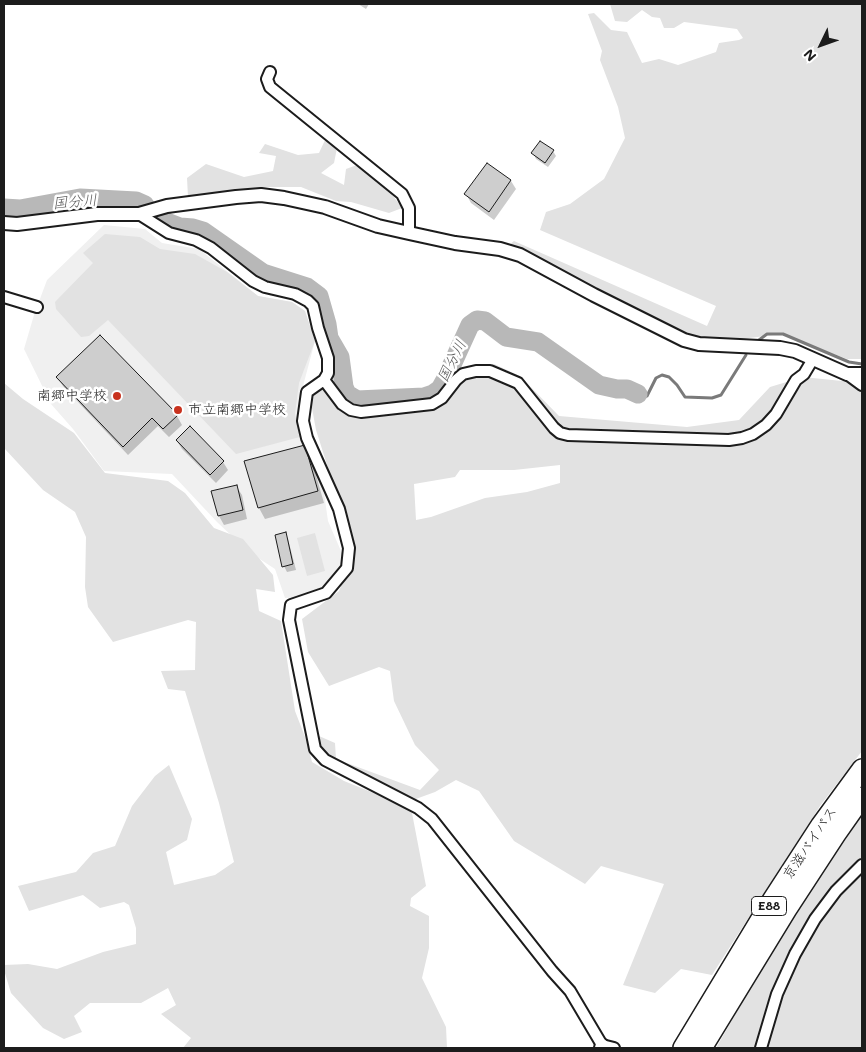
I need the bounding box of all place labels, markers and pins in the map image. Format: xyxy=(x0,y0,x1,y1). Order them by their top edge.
place label: 南郷中学校 xyxy=(37,388,107,404)
marker: 南郷中学校 xyxy=(111,390,123,402)
place label: 市立南郷中学校 xyxy=(188,402,286,418)
marker: 市立南郷中学校 xyxy=(172,404,184,416)

